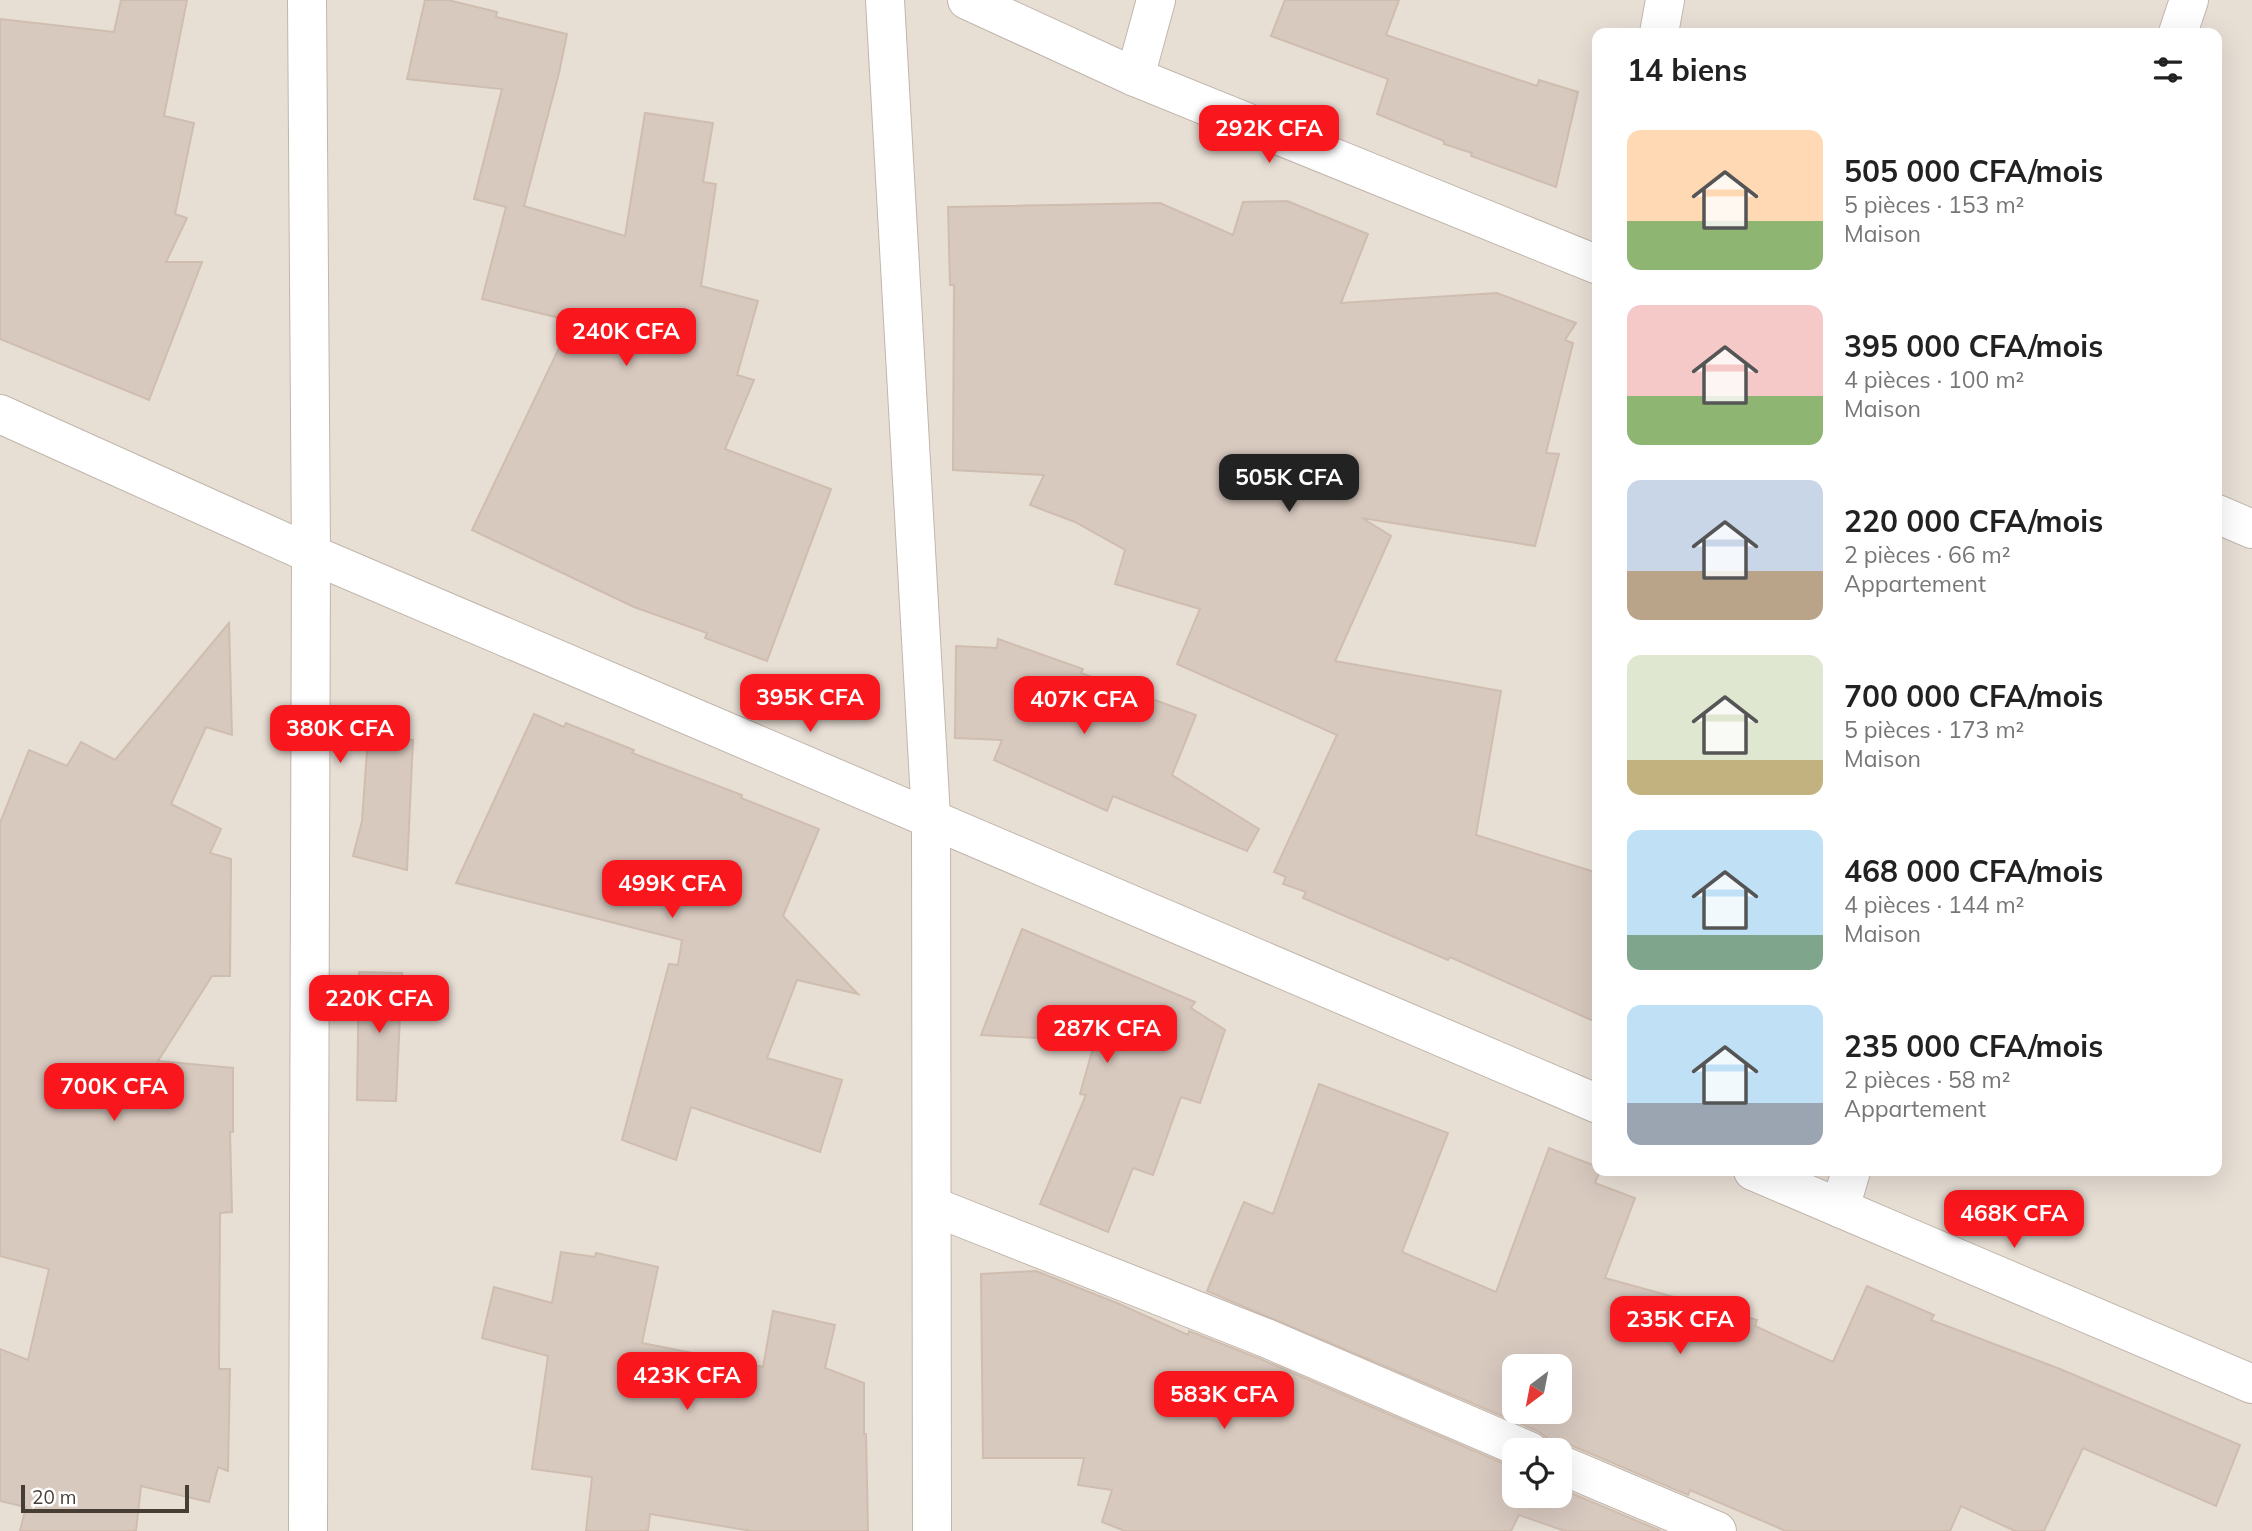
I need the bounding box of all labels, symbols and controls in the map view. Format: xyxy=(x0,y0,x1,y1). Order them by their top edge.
text: 14 biens xyxy=(1627,51,1747,89)
icon: filters xyxy=(2149,51,2187,89)
pin: 292K CFA xyxy=(1197,106,1341,165)
text: 292K CFA xyxy=(1215,113,1323,142)
text: 505 000 CFA/mois xyxy=(1844,152,2103,190)
icon: home xyxy=(1683,158,1767,242)
text: 5 pièces · 153 m² xyxy=(1844,190,2024,219)
text: Maison xyxy=(1844,219,1921,248)
pin: 240K CFA xyxy=(554,308,698,368)
text: 240K CFA xyxy=(572,316,680,345)
text: 395 000 CFA/mois xyxy=(1844,327,2103,365)
icon: home xyxy=(1683,333,1767,417)
text: 4 pièces · 100 m² xyxy=(1844,365,2024,394)
text: Maison xyxy=(1844,394,1921,423)
pin: 505K CFA xyxy=(1217,454,1361,514)
text: 505K CFA xyxy=(1235,462,1343,491)
text: 220 000 CFA/mois xyxy=(1844,502,2103,540)
icon: home xyxy=(1683,508,1767,592)
text: 2 pièces · 66 m² xyxy=(1844,540,2011,569)
text: Appartement xyxy=(1844,569,1986,598)
pin: 395K CFA xyxy=(738,674,882,734)
pin: 407K CFA xyxy=(1012,676,1156,736)
text: 700 000 CFA/mois xyxy=(1844,677,2103,715)
text: 395K CFA xyxy=(756,682,864,711)
icon: home xyxy=(1683,683,1767,767)
text: 407K CFA xyxy=(1030,684,1138,713)
pin: 380K CFA xyxy=(268,706,412,765)
text: 380K CFA xyxy=(286,713,394,742)
text: 5 pièces · 173 m² xyxy=(1844,715,2024,744)
text: Maison xyxy=(1844,744,1921,773)
text: 468 000 CFA/mois xyxy=(1844,852,2103,890)
icon: home xyxy=(1683,858,1767,942)
pin: 499K CFA xyxy=(600,860,744,920)
text: 499K CFA xyxy=(618,868,726,897)
text: 4 pièces · 144 m² xyxy=(1844,890,2024,919)
text: Maison xyxy=(1844,919,1921,948)
pin: 220K CFA xyxy=(307,976,451,1035)
text: 220K CFA xyxy=(325,983,433,1012)
pin: 287K CFA xyxy=(1035,1006,1179,1065)
text: 287K CFA xyxy=(1053,1013,1161,1042)
text: 235 000 CFA/mois xyxy=(1844,1027,2103,1065)
icon: home xyxy=(1683,1033,1767,1117)
pin: 700K CFA xyxy=(42,1064,186,1123)
text: 2 pièces · 58 m² xyxy=(1844,1065,2011,1094)
text: 700K CFA xyxy=(60,1071,168,1100)
text: Appartement xyxy=(1844,1094,1986,1123)
pin: 468K CFA xyxy=(1942,1190,2086,1250)
text: 468K CFA xyxy=(1960,1198,2068,1227)
pin: 235K CFA xyxy=(1608,1296,1752,1356)
text: 235K CFA xyxy=(1626,1304,1734,1333)
pin: 423K CFA xyxy=(615,1352,759,1412)
north arrow xyxy=(1502,1354,1572,1424)
map controls xyxy=(1502,1354,1572,1508)
text: 423K CFA xyxy=(633,1360,741,1389)
pin: 583K CFA xyxy=(1152,1372,1296,1431)
text: 583K CFA xyxy=(1170,1379,1278,1408)
button: locate xyxy=(1502,1438,1572,1508)
scale bar xyxy=(21,1482,189,1514)
text: 20 m xyxy=(32,1485,76,1509)

